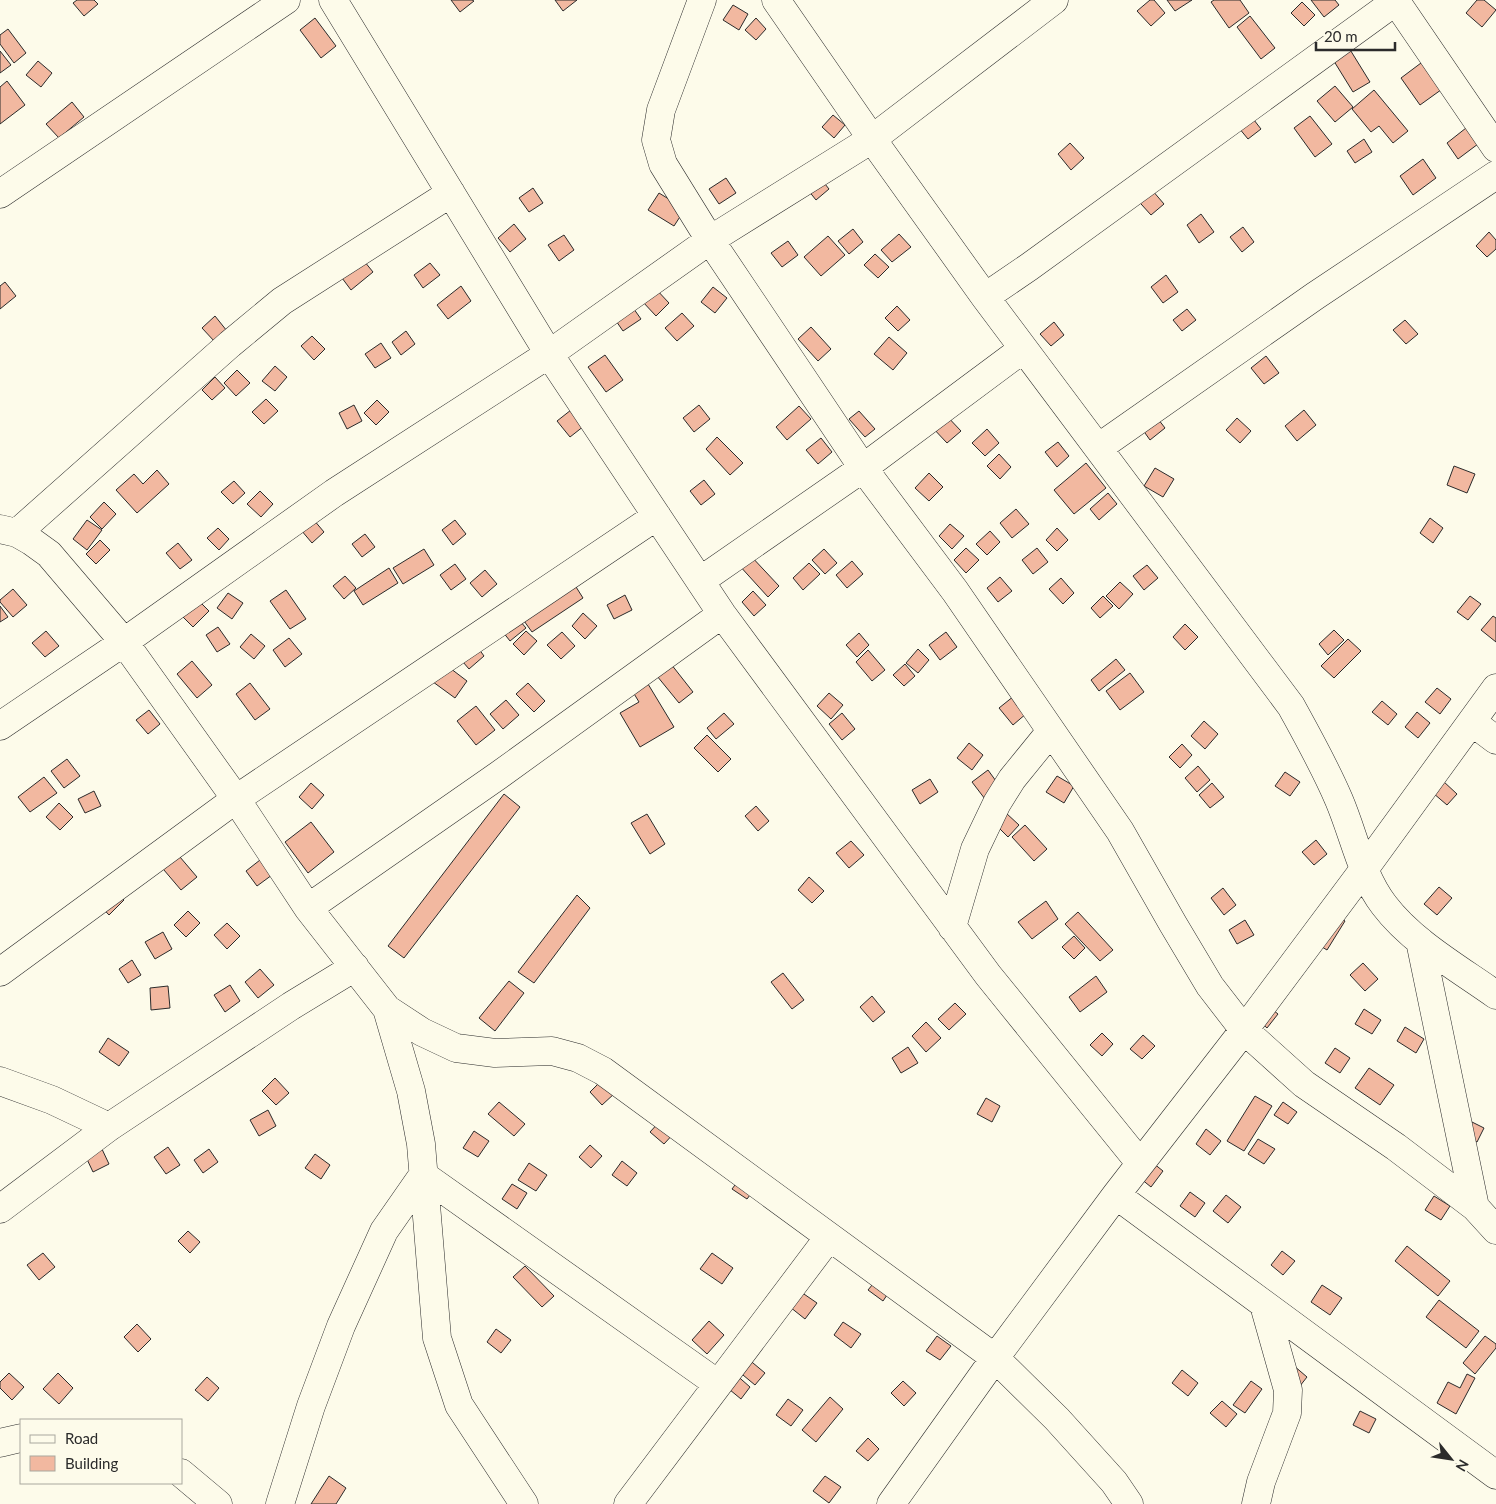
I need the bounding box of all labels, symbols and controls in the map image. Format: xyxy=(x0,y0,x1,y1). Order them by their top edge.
scale bar xyxy=(1316,20,1395,52)
text: 20 m xyxy=(1324,27,1358,45)
legend xyxy=(20,1419,182,1484)
text: Road xyxy=(65,1429,98,1447)
north arrow xyxy=(1426,1434,1476,1484)
text: Building xyxy=(65,1454,118,1472)
text: N xyxy=(1453,1457,1473,1475)

